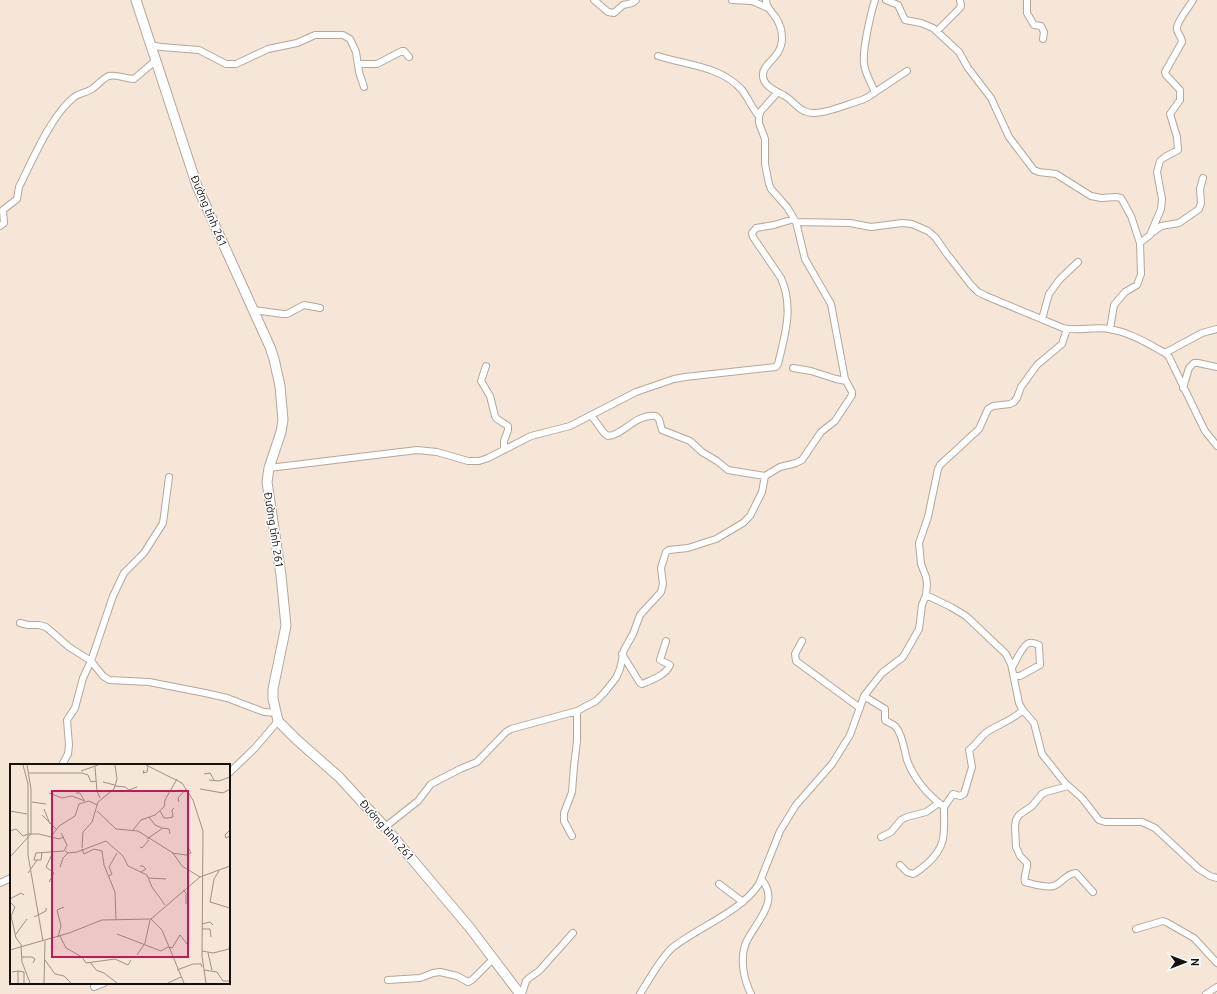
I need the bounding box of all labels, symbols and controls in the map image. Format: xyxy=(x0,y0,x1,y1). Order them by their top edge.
street label: Đường tỉnh 261 xyxy=(189,173,229,249)
street label: Đường tỉnh 261 xyxy=(262,491,286,569)
inset map xyxy=(10,764,230,984)
street label: Đường tỉnh 261 xyxy=(357,797,417,863)
north arrow xyxy=(1165,942,1205,982)
text: N xyxy=(1189,958,1201,966)

